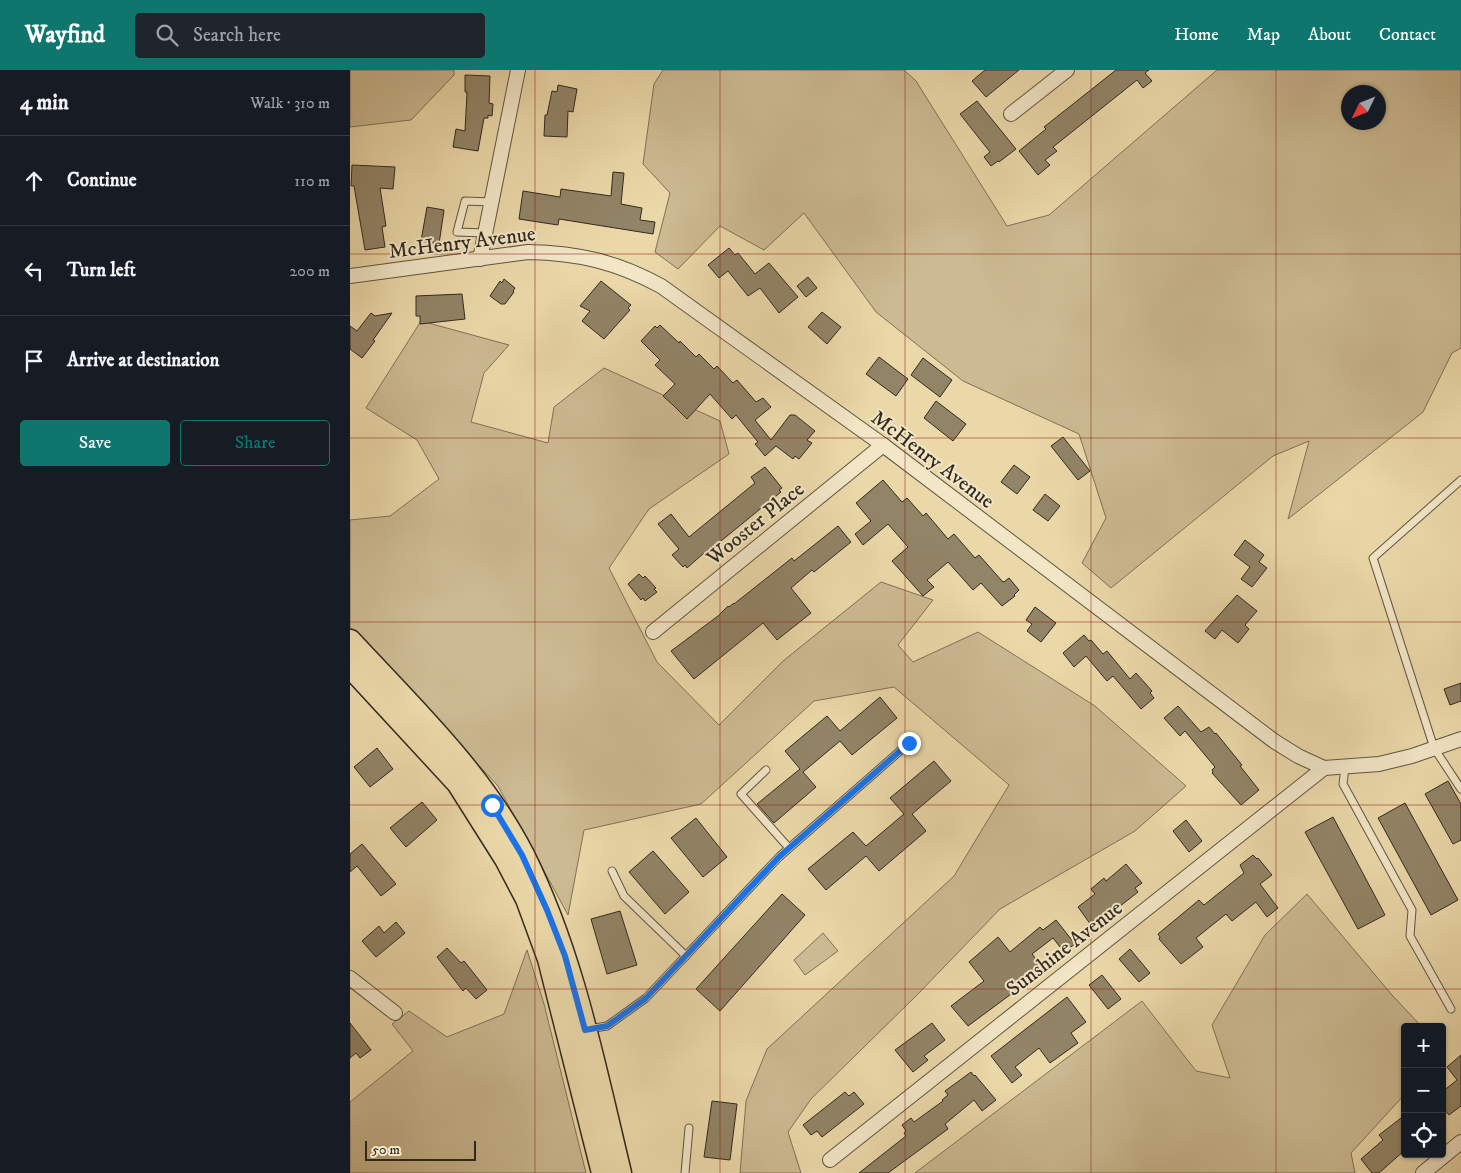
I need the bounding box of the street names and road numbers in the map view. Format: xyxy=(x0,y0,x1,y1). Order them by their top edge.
street label: McHenry Avenue xyxy=(387,221,537,265)
street label: McHenry Avenue xyxy=(866,405,999,515)
street label: Wooster Place xyxy=(701,476,810,572)
street label: Sunshine Avenue xyxy=(1001,895,1128,1002)

